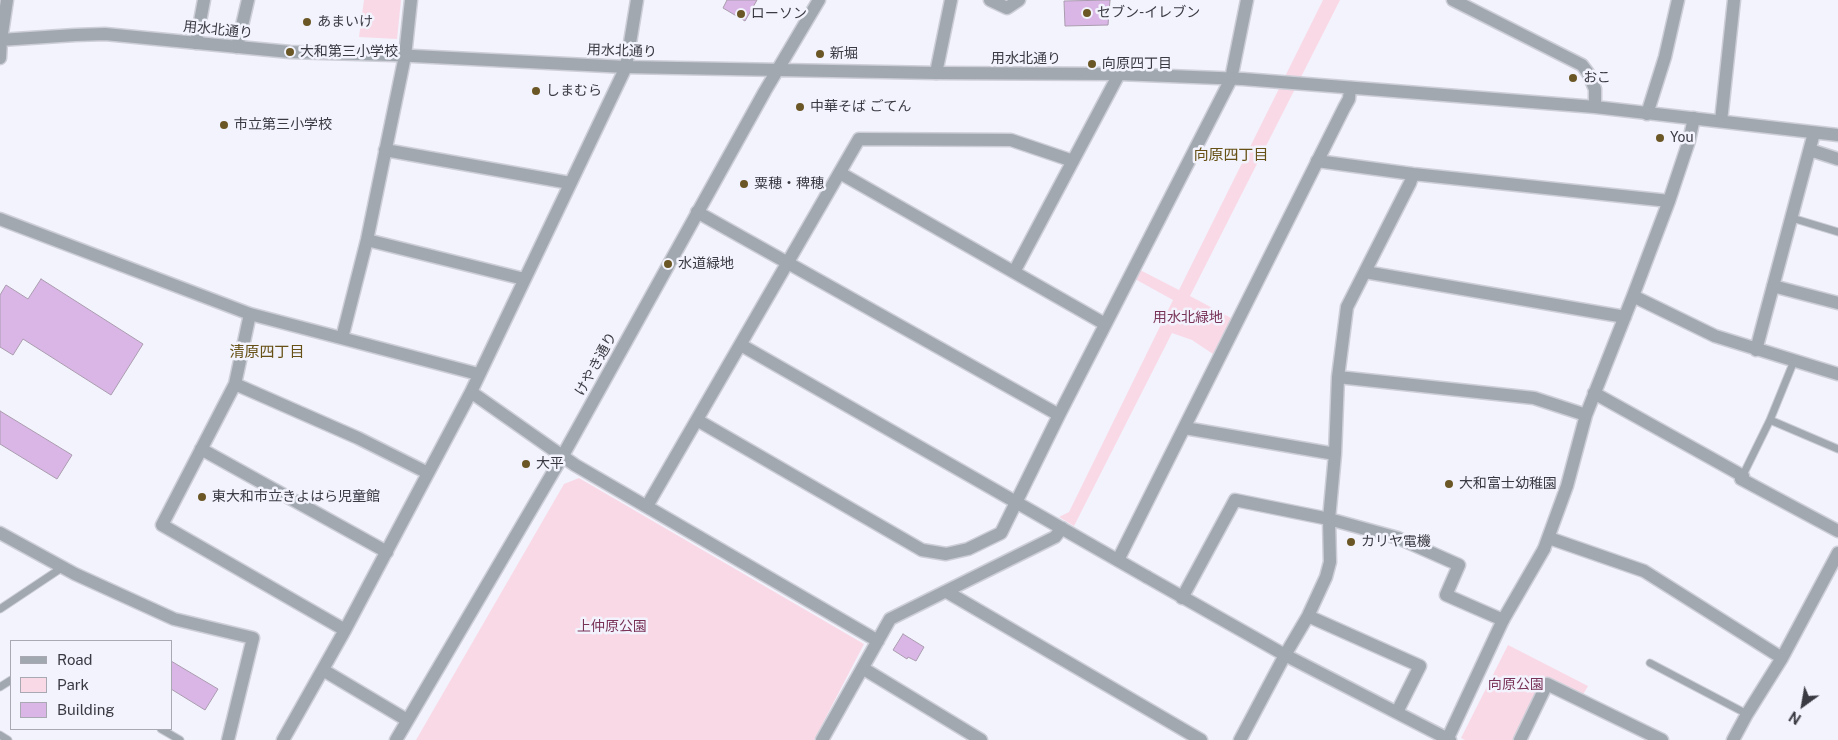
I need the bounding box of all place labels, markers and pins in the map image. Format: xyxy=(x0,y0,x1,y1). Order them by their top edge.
place label: セブン-イレブン xyxy=(1097,5,1200,21)
place label: ローソン xyxy=(751,6,807,22)
marker: セブン-イレブン xyxy=(1081,7,1093,19)
marker: ローソン xyxy=(735,8,747,20)
place label: あまいけ xyxy=(317,14,373,30)
marker: あまいけ xyxy=(301,16,313,28)
place label: 大和第三小学校 xyxy=(300,44,398,60)
marker: 大和第三小学校 xyxy=(284,46,296,58)
place label: 新堀 xyxy=(830,46,858,62)
marker: 新堀 xyxy=(814,48,826,60)
place label: 向原四丁目 xyxy=(1102,56,1172,72)
marker: 向原四丁目 xyxy=(1086,58,1098,70)
place label: おこ xyxy=(1583,70,1611,86)
marker: おこ xyxy=(1567,72,1579,84)
place label: しまむら xyxy=(546,83,602,99)
marker: しまむら xyxy=(530,85,542,97)
place label: 中華そば ごてん xyxy=(810,99,911,115)
marker: 中華そば ごてん xyxy=(794,101,806,113)
place label: 市立第三小学校 xyxy=(234,117,332,133)
marker: 市立第三小学校 xyxy=(218,119,230,131)
place label: You xyxy=(1670,130,1694,146)
marker: You xyxy=(1654,132,1666,144)
place label: 粟穂・稗穂 xyxy=(754,176,824,192)
marker: 粟穂・稗穂 xyxy=(738,178,750,190)
place label: 水道緑地 xyxy=(678,256,734,272)
marker: 水道緑地 xyxy=(662,258,674,270)
place label: 大平 xyxy=(536,456,564,472)
marker: 大平 xyxy=(520,458,532,470)
place label: 大和富士幼稚園 xyxy=(1459,476,1557,492)
marker: 大和富士幼稚園 xyxy=(1443,478,1455,490)
place label: 東大和市立きよはら児童館 xyxy=(212,489,380,505)
marker: 東大和市立きよはら児童館 xyxy=(196,491,208,503)
place label: カリヤ電機 xyxy=(1361,534,1431,550)
marker: カリヤ電機 xyxy=(1345,536,1357,548)

